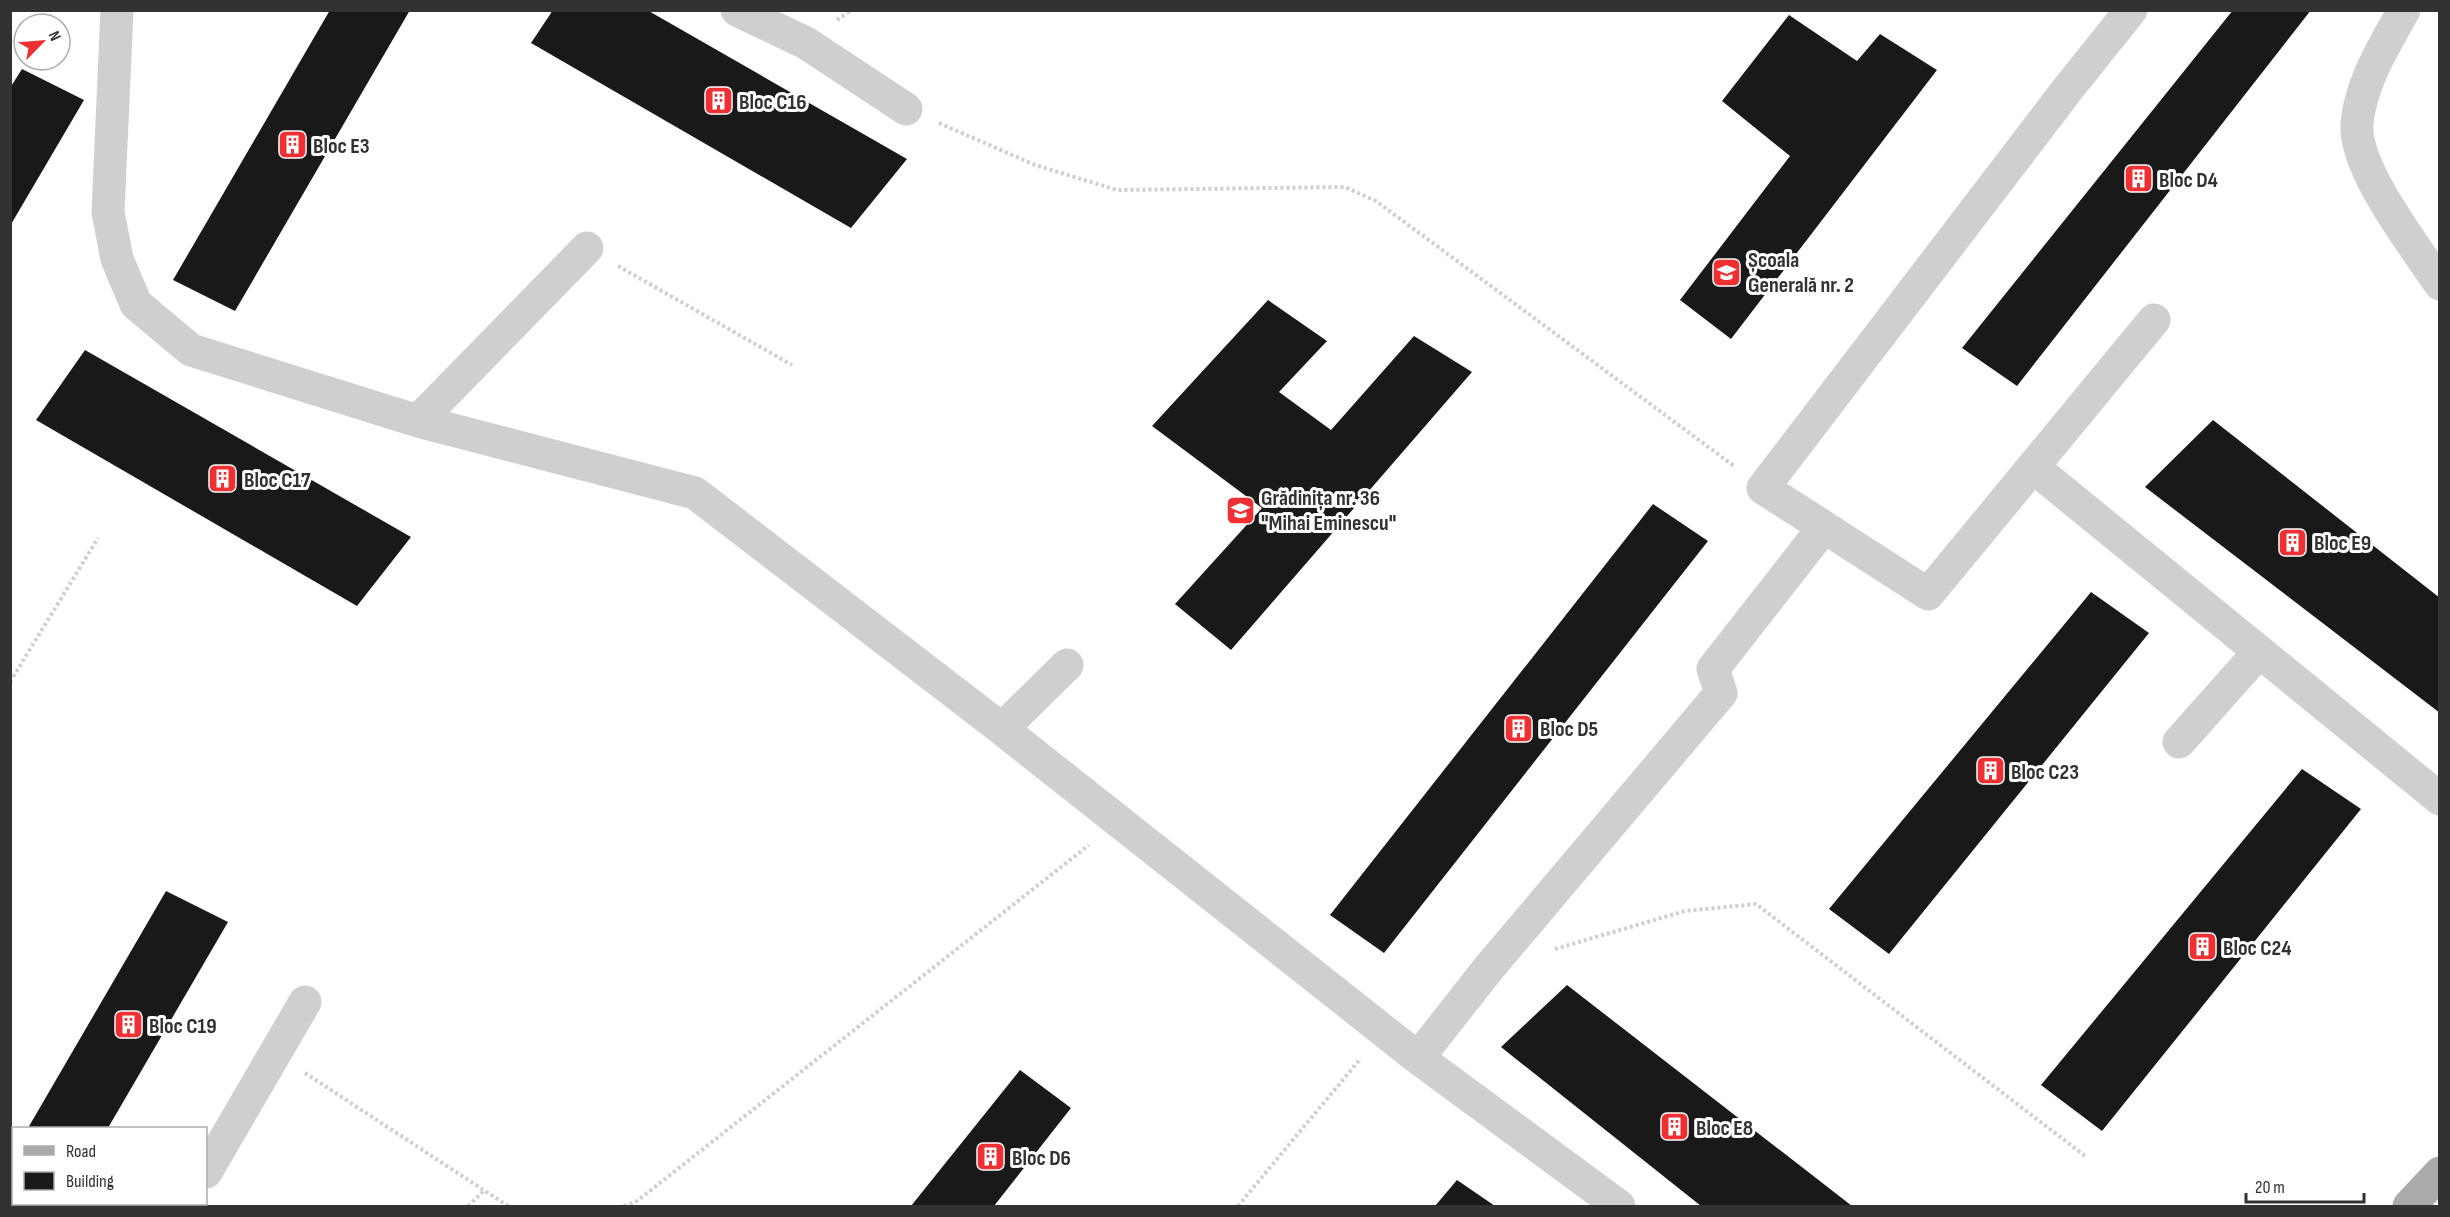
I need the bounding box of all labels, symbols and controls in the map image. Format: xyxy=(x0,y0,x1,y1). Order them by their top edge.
north arrow xyxy=(12,12,72,72)
text: N xyxy=(44,28,65,44)
building icon: Bloc C16 xyxy=(702,85,734,117)
place label: Bloc C16 xyxy=(739,89,807,116)
building icon: Bloc E3 xyxy=(276,129,308,161)
place label: Bloc E3 xyxy=(313,133,370,160)
building icon: Bloc D4 xyxy=(2122,163,2154,195)
place label: Bloc D4 xyxy=(2159,167,2218,194)
place label: Școala Generală nr. 2 xyxy=(1748,247,1854,299)
school or university icon: Școala Generală nr. 2 xyxy=(1711,256,1743,288)
building icon: Bloc C17 xyxy=(207,463,239,495)
place label: Bloc C17 xyxy=(244,467,311,494)
place label: Grădinița nr. 36 "Mihai Eminescu" xyxy=(1261,485,1396,537)
school or university icon: Grădinița nr. 36 "Mihai Eminescu" xyxy=(1224,494,1256,526)
building icon: Bloc E9 xyxy=(2277,526,2309,558)
place label: Bloc E9 xyxy=(2314,530,2371,557)
building icon: Bloc D5 xyxy=(1503,712,1535,744)
place label: Bloc D5 xyxy=(1540,716,1598,743)
building icon: Bloc C23 xyxy=(1974,755,2006,787)
place label: Bloc C23 xyxy=(2011,759,2079,786)
building icon: Bloc C24 xyxy=(2186,931,2218,963)
place label: Bloc C24 xyxy=(2223,935,2291,962)
building icon: Bloc C19 xyxy=(112,1009,144,1041)
place label: Bloc C19 xyxy=(149,1013,217,1040)
building icon: Bloc E8 xyxy=(1659,1111,1691,1143)
place label: Bloc E8 xyxy=(1696,1115,1753,1142)
legend xyxy=(12,1127,207,1205)
text: Road xyxy=(66,1141,96,1162)
building icon: Bloc D6 xyxy=(975,1141,1007,1173)
place label: Bloc D6 xyxy=(1012,1145,1071,1172)
scale bar xyxy=(2246,1166,2364,1204)
text: Building xyxy=(66,1171,114,1192)
text: 20 m xyxy=(2255,1177,2285,1198)

